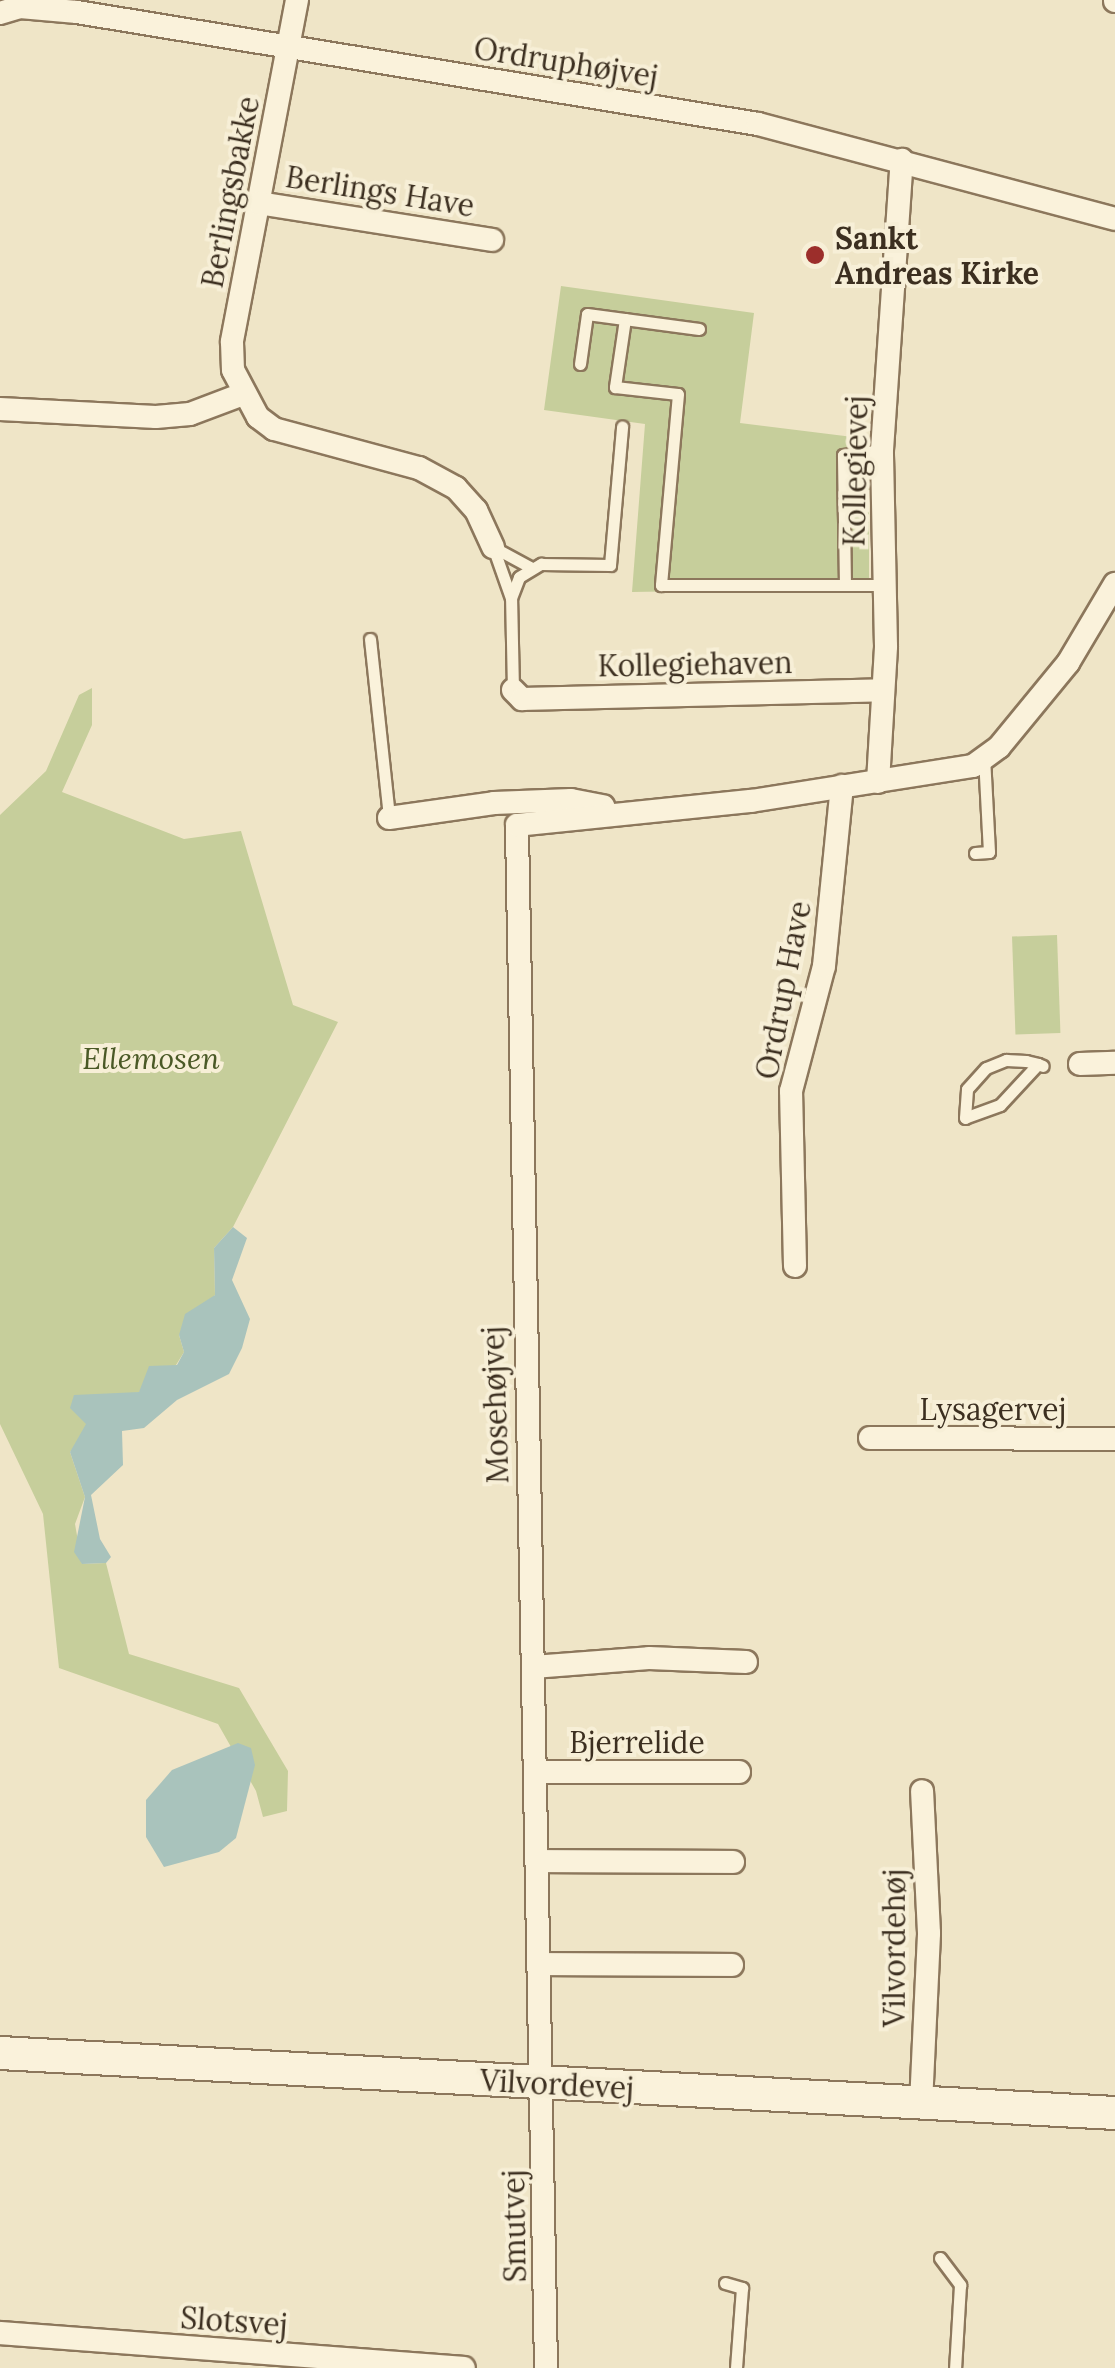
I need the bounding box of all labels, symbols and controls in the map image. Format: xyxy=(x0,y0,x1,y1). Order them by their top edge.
street label: Ordruphøjvej xyxy=(471,30,661,94)
street label: Berlingsbakke xyxy=(194,93,266,291)
street label: Berlings Have xyxy=(283,158,477,224)
place label: Sankt Andreas Kirke xyxy=(835,220,1039,290)
marker: Sankt Andreas Kirke xyxy=(804,244,826,266)
street label: Kollegievej xyxy=(836,395,874,547)
street label: Kollegiehaven xyxy=(597,644,793,684)
street label: Ordrup Have xyxy=(748,898,818,1082)
park label: Ellemosen xyxy=(82,1040,220,1076)
street label: Mosehøjvej xyxy=(474,1326,516,1484)
street label: Lysagervej xyxy=(920,1391,1066,1427)
street label: Bjerrelide xyxy=(569,1724,705,1760)
street label: Vilvordehøj xyxy=(876,1869,912,2027)
street label: Vilvordevej xyxy=(479,2062,635,2106)
street label: Smutvej xyxy=(495,2169,533,2283)
street label: Slotsvej xyxy=(179,2299,289,2343)

